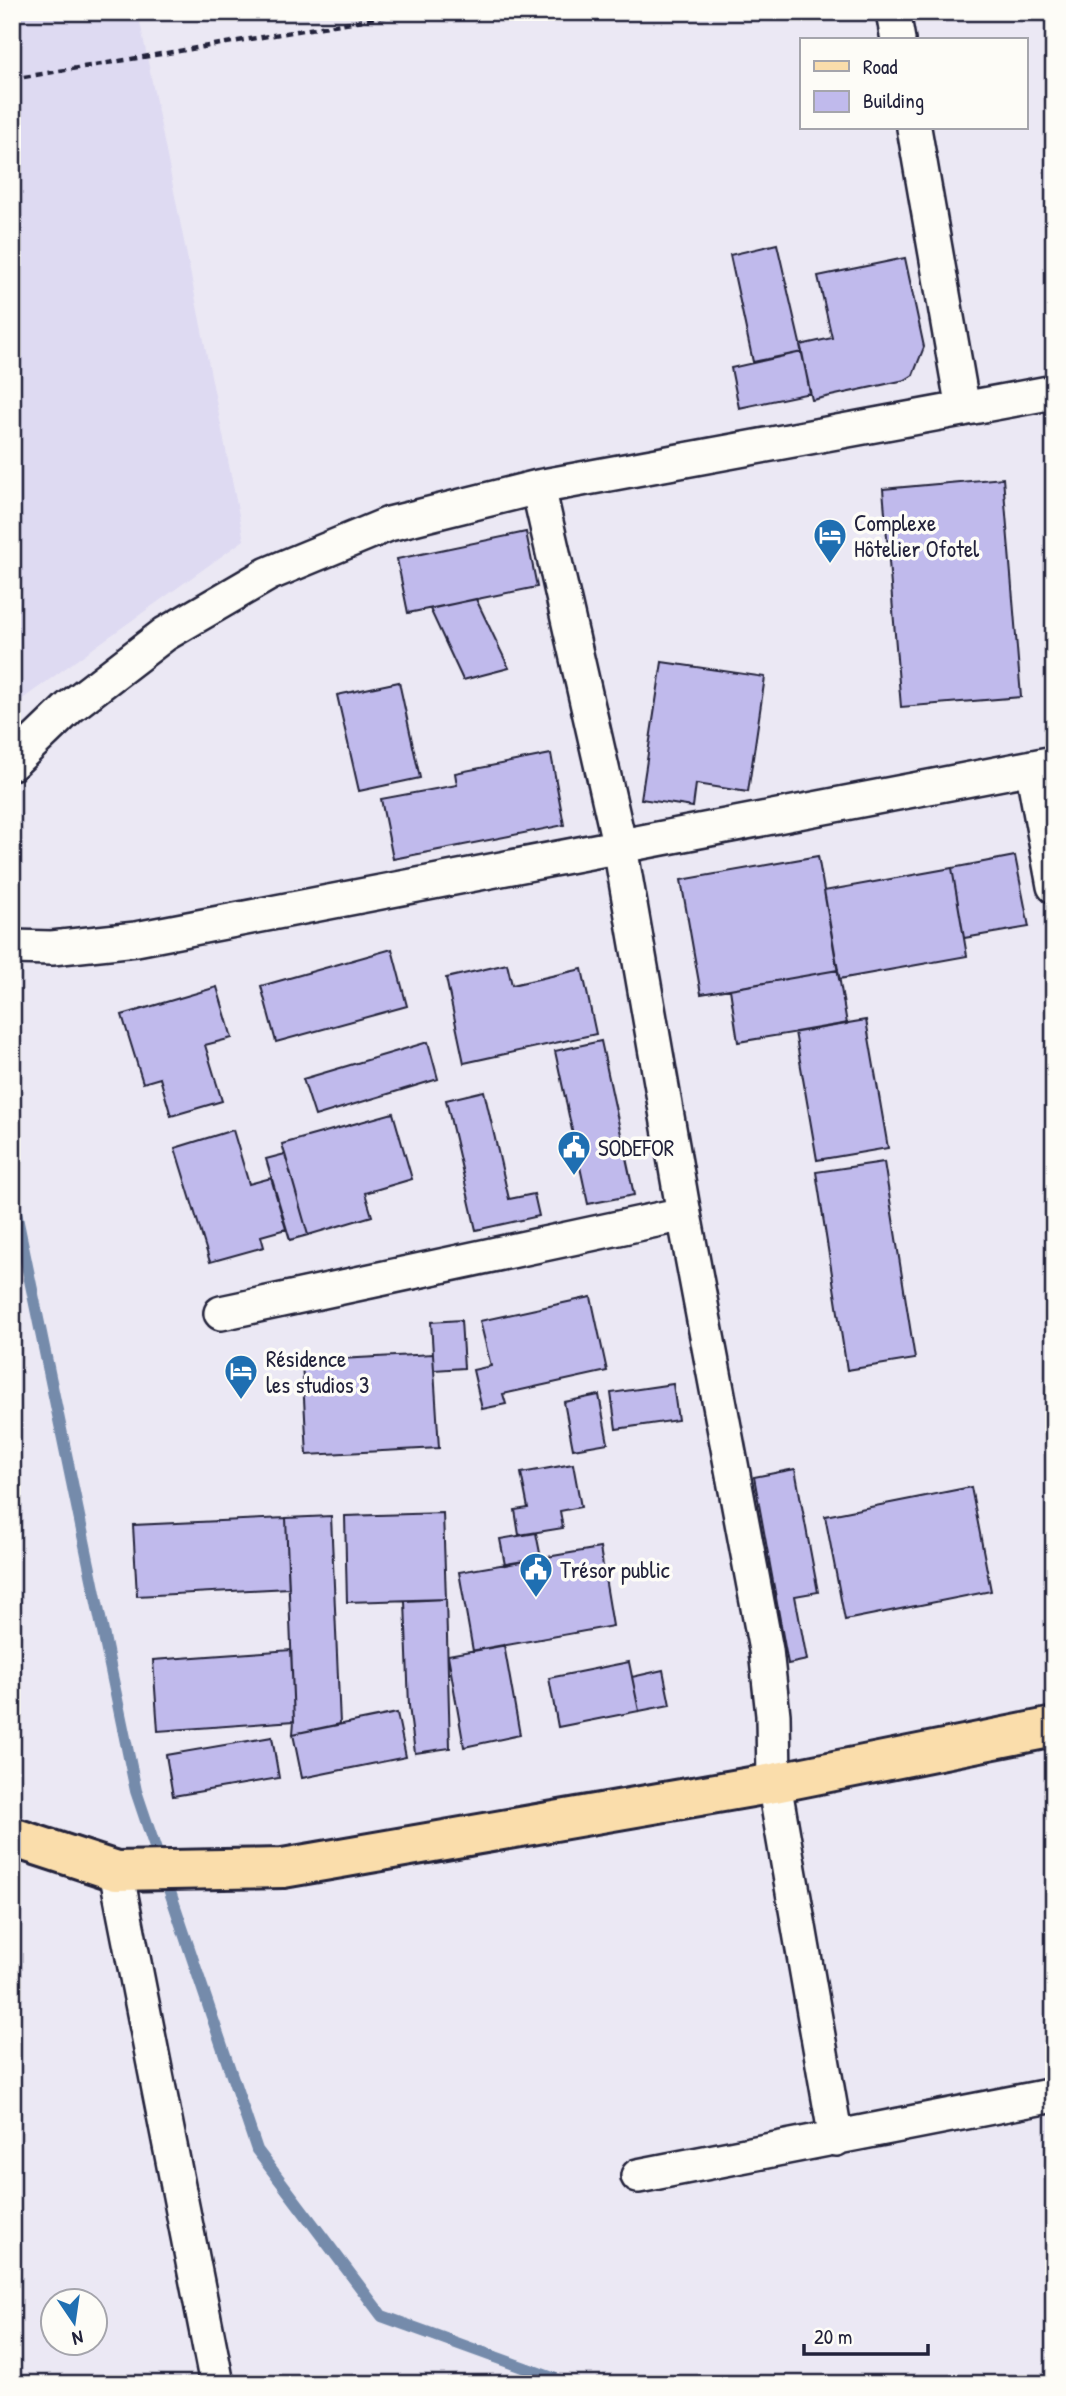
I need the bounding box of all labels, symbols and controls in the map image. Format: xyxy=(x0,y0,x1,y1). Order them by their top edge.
legend xyxy=(800,38,1028,130)
text: Road xyxy=(863,52,897,81)
text: Building xyxy=(863,86,924,115)
place label: Complexe Hôtelier Ofotel xyxy=(854,507,980,564)
hotel icon: Complexe Hôtelier Ofotel xyxy=(811,516,849,565)
public building icon: SODEFOR xyxy=(555,1128,593,1177)
place label: SODEFOR xyxy=(598,1132,674,1163)
place label: Résidence les studios 3 xyxy=(266,1343,369,1400)
hotel icon: Résidence les studios 3 xyxy=(222,1352,260,1401)
public building icon: Trésor public xyxy=(517,1550,555,1599)
place label: Trésor public xyxy=(560,1554,670,1585)
north arrow xyxy=(38,2288,108,2358)
scale bar xyxy=(804,2312,928,2356)
text: 20 m xyxy=(814,2322,852,2351)
text: N xyxy=(70,2325,86,2352)

